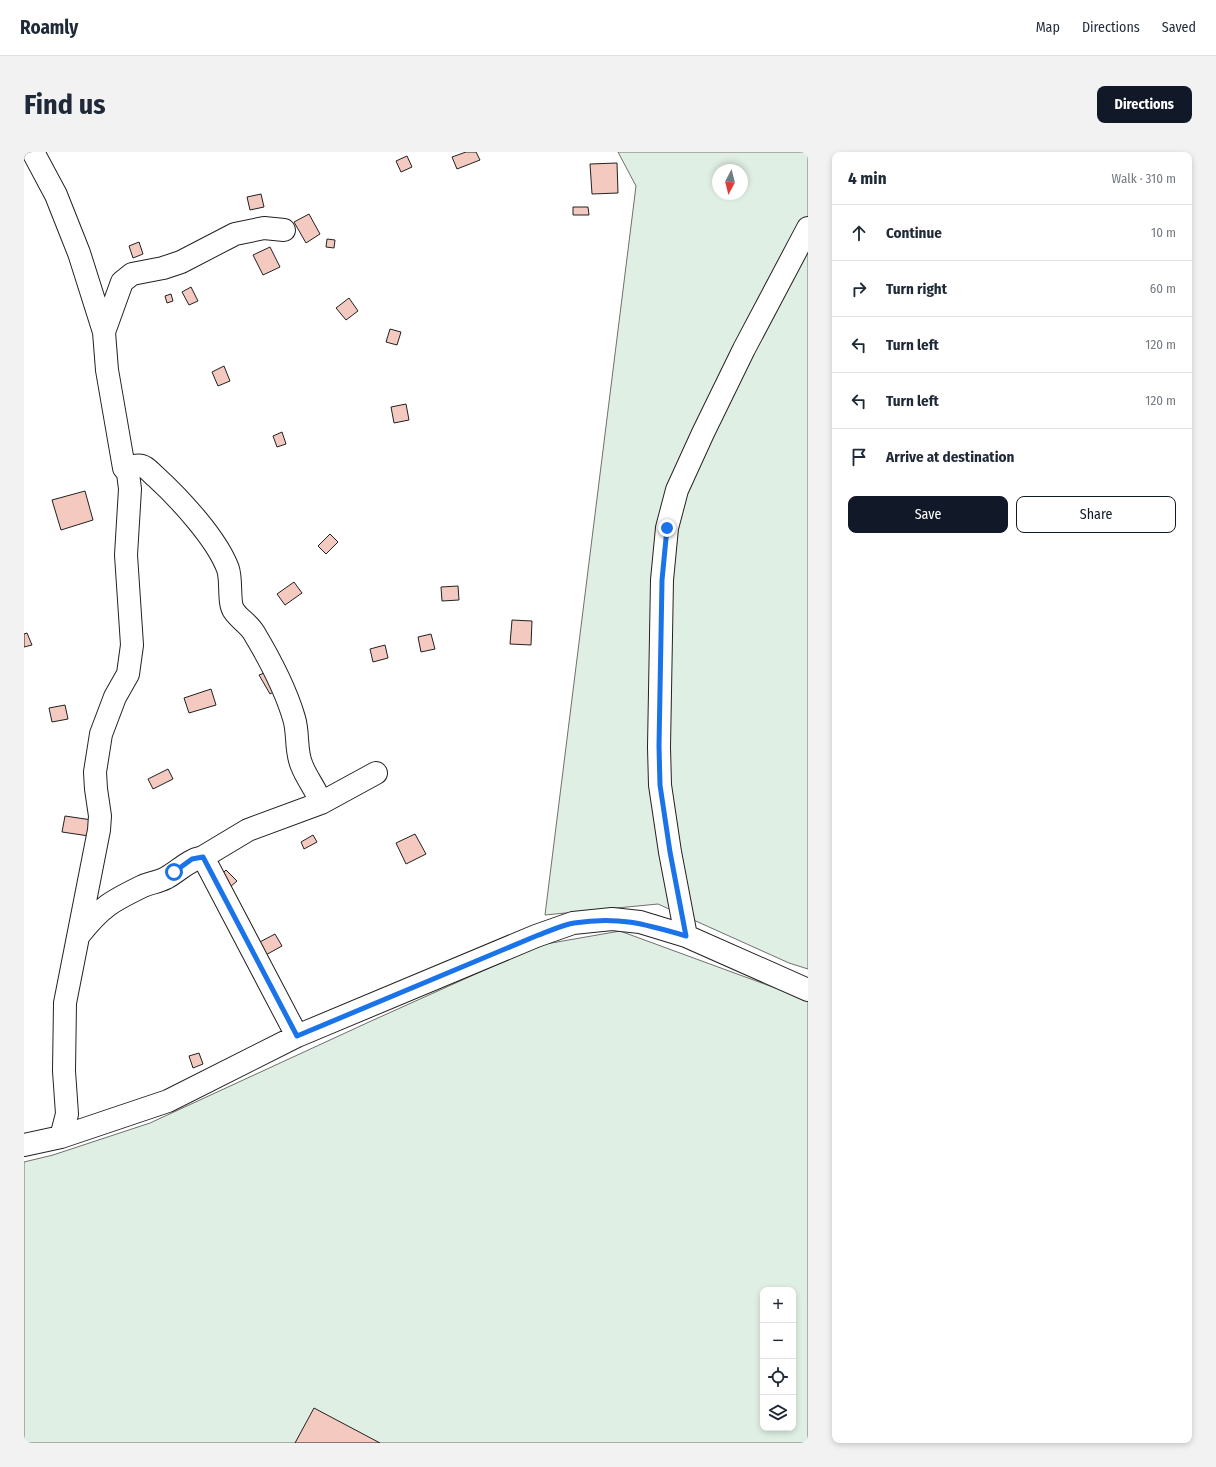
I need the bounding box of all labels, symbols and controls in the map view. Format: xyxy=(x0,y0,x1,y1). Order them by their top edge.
text: Roamly xyxy=(20,16,78,39)
text: Map xyxy=(1036,19,1060,36)
text: Directions xyxy=(1082,19,1140,36)
text: Saved xyxy=(1162,19,1196,36)
button: Directions xyxy=(1097,86,1192,123)
text: Find us xyxy=(24,88,106,121)
north arrow xyxy=(712,164,748,200)
text: 4 min xyxy=(848,168,887,189)
text: Walk · 310 m xyxy=(1112,171,1176,186)
icon: ahead xyxy=(848,222,870,244)
text: Continue xyxy=(886,224,942,242)
text: 10 m xyxy=(1151,225,1176,240)
icon: right xyxy=(848,278,870,300)
text: Turn right xyxy=(886,280,947,298)
text: 60 m xyxy=(1150,281,1176,296)
icon: left xyxy=(848,334,870,356)
text: Turn left xyxy=(886,336,939,354)
text: 120 m xyxy=(1145,337,1176,352)
icon: left xyxy=(848,390,870,412)
text: Turn left xyxy=(886,392,939,410)
text: 120 m xyxy=(1145,393,1176,408)
icon: arrive xyxy=(848,446,870,468)
text: Arrive at destination xyxy=(886,448,1014,466)
button: Save xyxy=(848,496,1008,533)
button: Share xyxy=(1016,496,1176,533)
route end xyxy=(658,519,676,537)
route start xyxy=(165,863,183,881)
map controls xyxy=(760,1287,796,1431)
button: + xyxy=(760,1287,796,1323)
button: − xyxy=(760,1323,796,1359)
button: locate xyxy=(760,1359,796,1395)
button: layers xyxy=(760,1395,796,1431)

